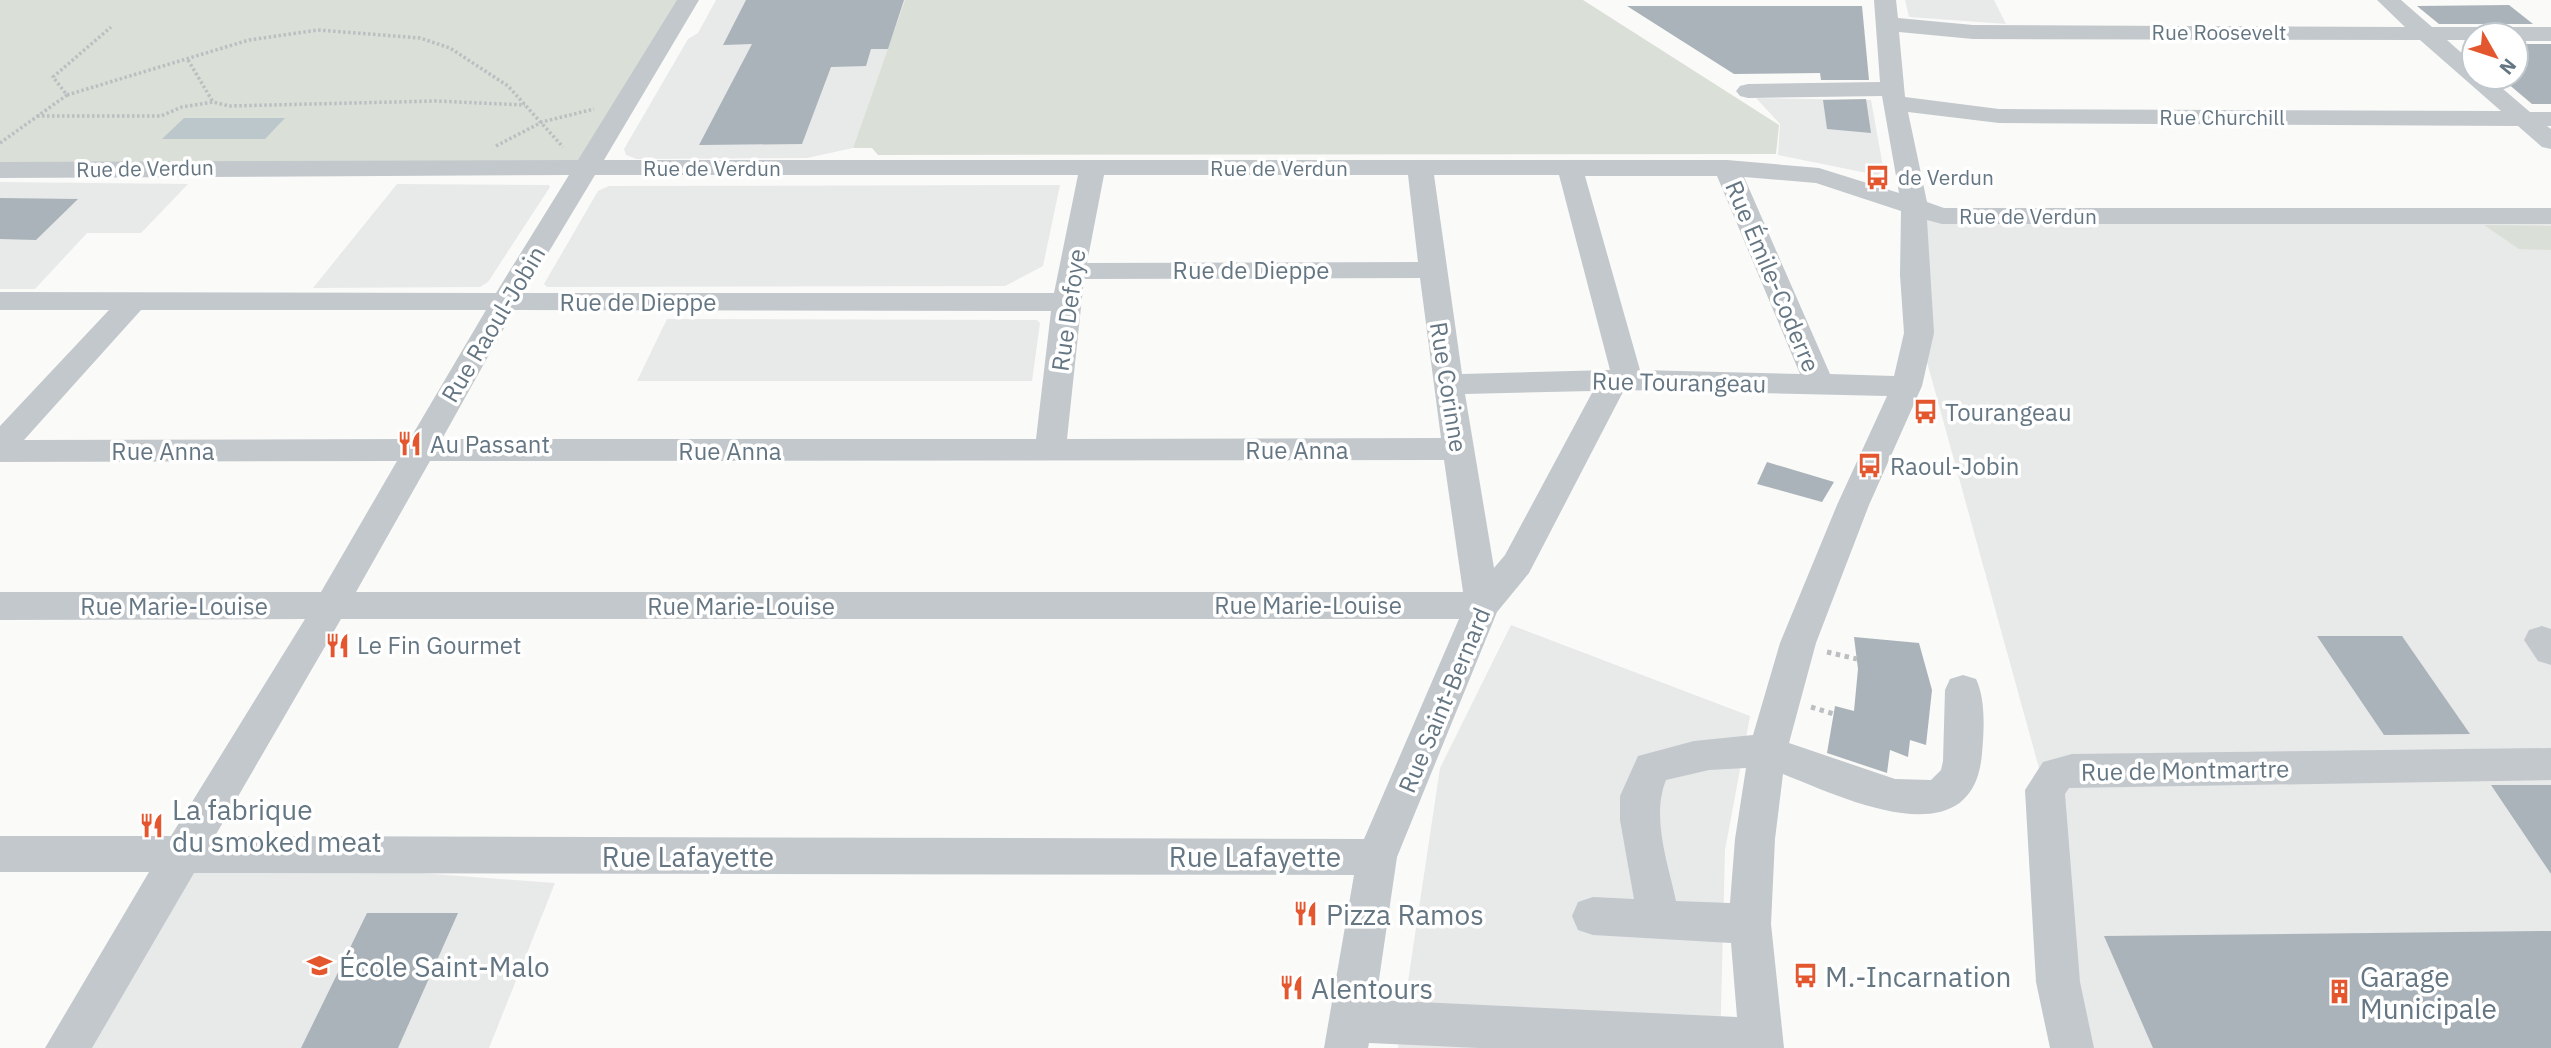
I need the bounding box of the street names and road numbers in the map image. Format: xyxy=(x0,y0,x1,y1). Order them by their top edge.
street label: Rue Roosevelt xyxy=(2152,18,2286,46)
street label: Rue Churchill xyxy=(2159,103,2285,131)
street label: Rue de Verdun xyxy=(76,153,214,183)
street label: Rue de Verdun xyxy=(643,154,781,182)
street label: Rue de Verdun xyxy=(1210,154,1348,182)
street label: Rue Émile-Coderre xyxy=(1718,175,1828,377)
street label: Rue de Verdun xyxy=(1959,202,2097,230)
street label: Rue Raoul-Jobin xyxy=(434,240,552,408)
street label: Rue Defoye xyxy=(1044,247,1092,373)
street label: Rue de Dieppe xyxy=(1173,254,1329,286)
street label: Rue de Dieppe xyxy=(560,286,716,318)
street label: Rue Corinne xyxy=(1423,320,1475,454)
street label: Rue Tourangeau xyxy=(1592,364,1766,400)
street label: Rue Anna xyxy=(1245,434,1349,466)
street label: Rue Anna xyxy=(111,435,215,467)
street label: Rue Anna xyxy=(678,435,782,467)
street label: Rue Marie-Louise xyxy=(1214,589,1402,621)
street label: Rue Marie-Louise xyxy=(80,590,268,622)
street label: Rue Marie-Louise xyxy=(647,590,835,622)
street label: Rue Saint-Bernard xyxy=(1391,602,1497,798)
street label: Rue de Montmartre xyxy=(2080,752,2290,788)
street label: Rue Lafayette xyxy=(602,838,774,875)
street label: Rue Lafayette xyxy=(1169,838,1341,875)

